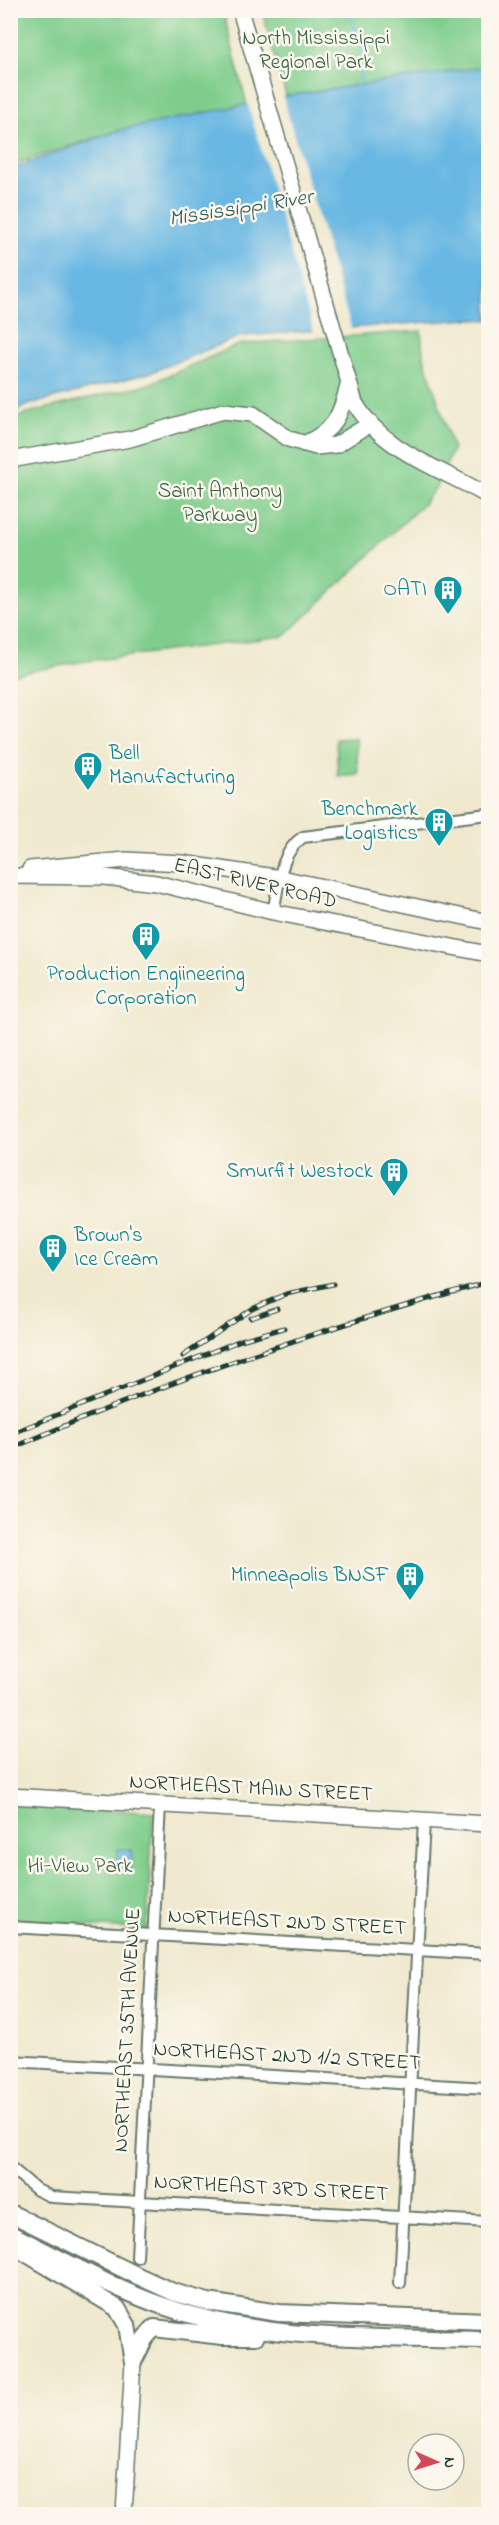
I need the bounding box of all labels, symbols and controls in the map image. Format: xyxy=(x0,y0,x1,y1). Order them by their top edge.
park label: North Mississippi Regional Park xyxy=(242,24,390,80)
water label: Mississippi River xyxy=(167,181,318,236)
park label: Saint Anthony Parkway xyxy=(158,477,282,533)
building icon: OATI xyxy=(432,574,464,616)
place label: OATI xyxy=(383,575,427,605)
place label: Bell Manufacturing xyxy=(108,739,235,795)
building icon: Bell Manufacturing xyxy=(72,750,104,792)
place label: Benchmark Logistics xyxy=(320,795,419,851)
building icon: Benchmark Logistics xyxy=(423,806,455,848)
street label: EAST RIVER ROAD xyxy=(171,851,339,917)
building icon: Production Engiineering Corporation xyxy=(130,920,162,962)
place label: Production Engiineering Corporation xyxy=(47,960,245,1014)
building icon: Smurfit Westock xyxy=(378,1156,410,1198)
place label: Smurfit Westock xyxy=(226,1157,374,1187)
place label: Brown's Ice Cream xyxy=(73,1221,158,1275)
building icon: Brown's Ice Cream xyxy=(37,1232,69,1274)
building icon: Minneapolis BNSF xyxy=(394,1560,426,1602)
place label: Minneapolis BNSF xyxy=(231,1561,389,1591)
street label: NORTHEAST MAIN STREET xyxy=(129,1768,373,1810)
park label: Hi-View Park xyxy=(28,1852,133,1882)
street label: NORTHEAST 2ND STREET xyxy=(167,1902,407,1944)
street label: NORTHEAST 35TH AVENUE xyxy=(107,1907,149,2153)
street label: NORTHEAST 2ND 1/2 STREET xyxy=(153,2035,421,2079)
street label: NORTHEAST 3RD STREET xyxy=(153,2168,389,2210)
north arrow xyxy=(406,2432,466,2492)
text: N xyxy=(437,2457,461,2469)

